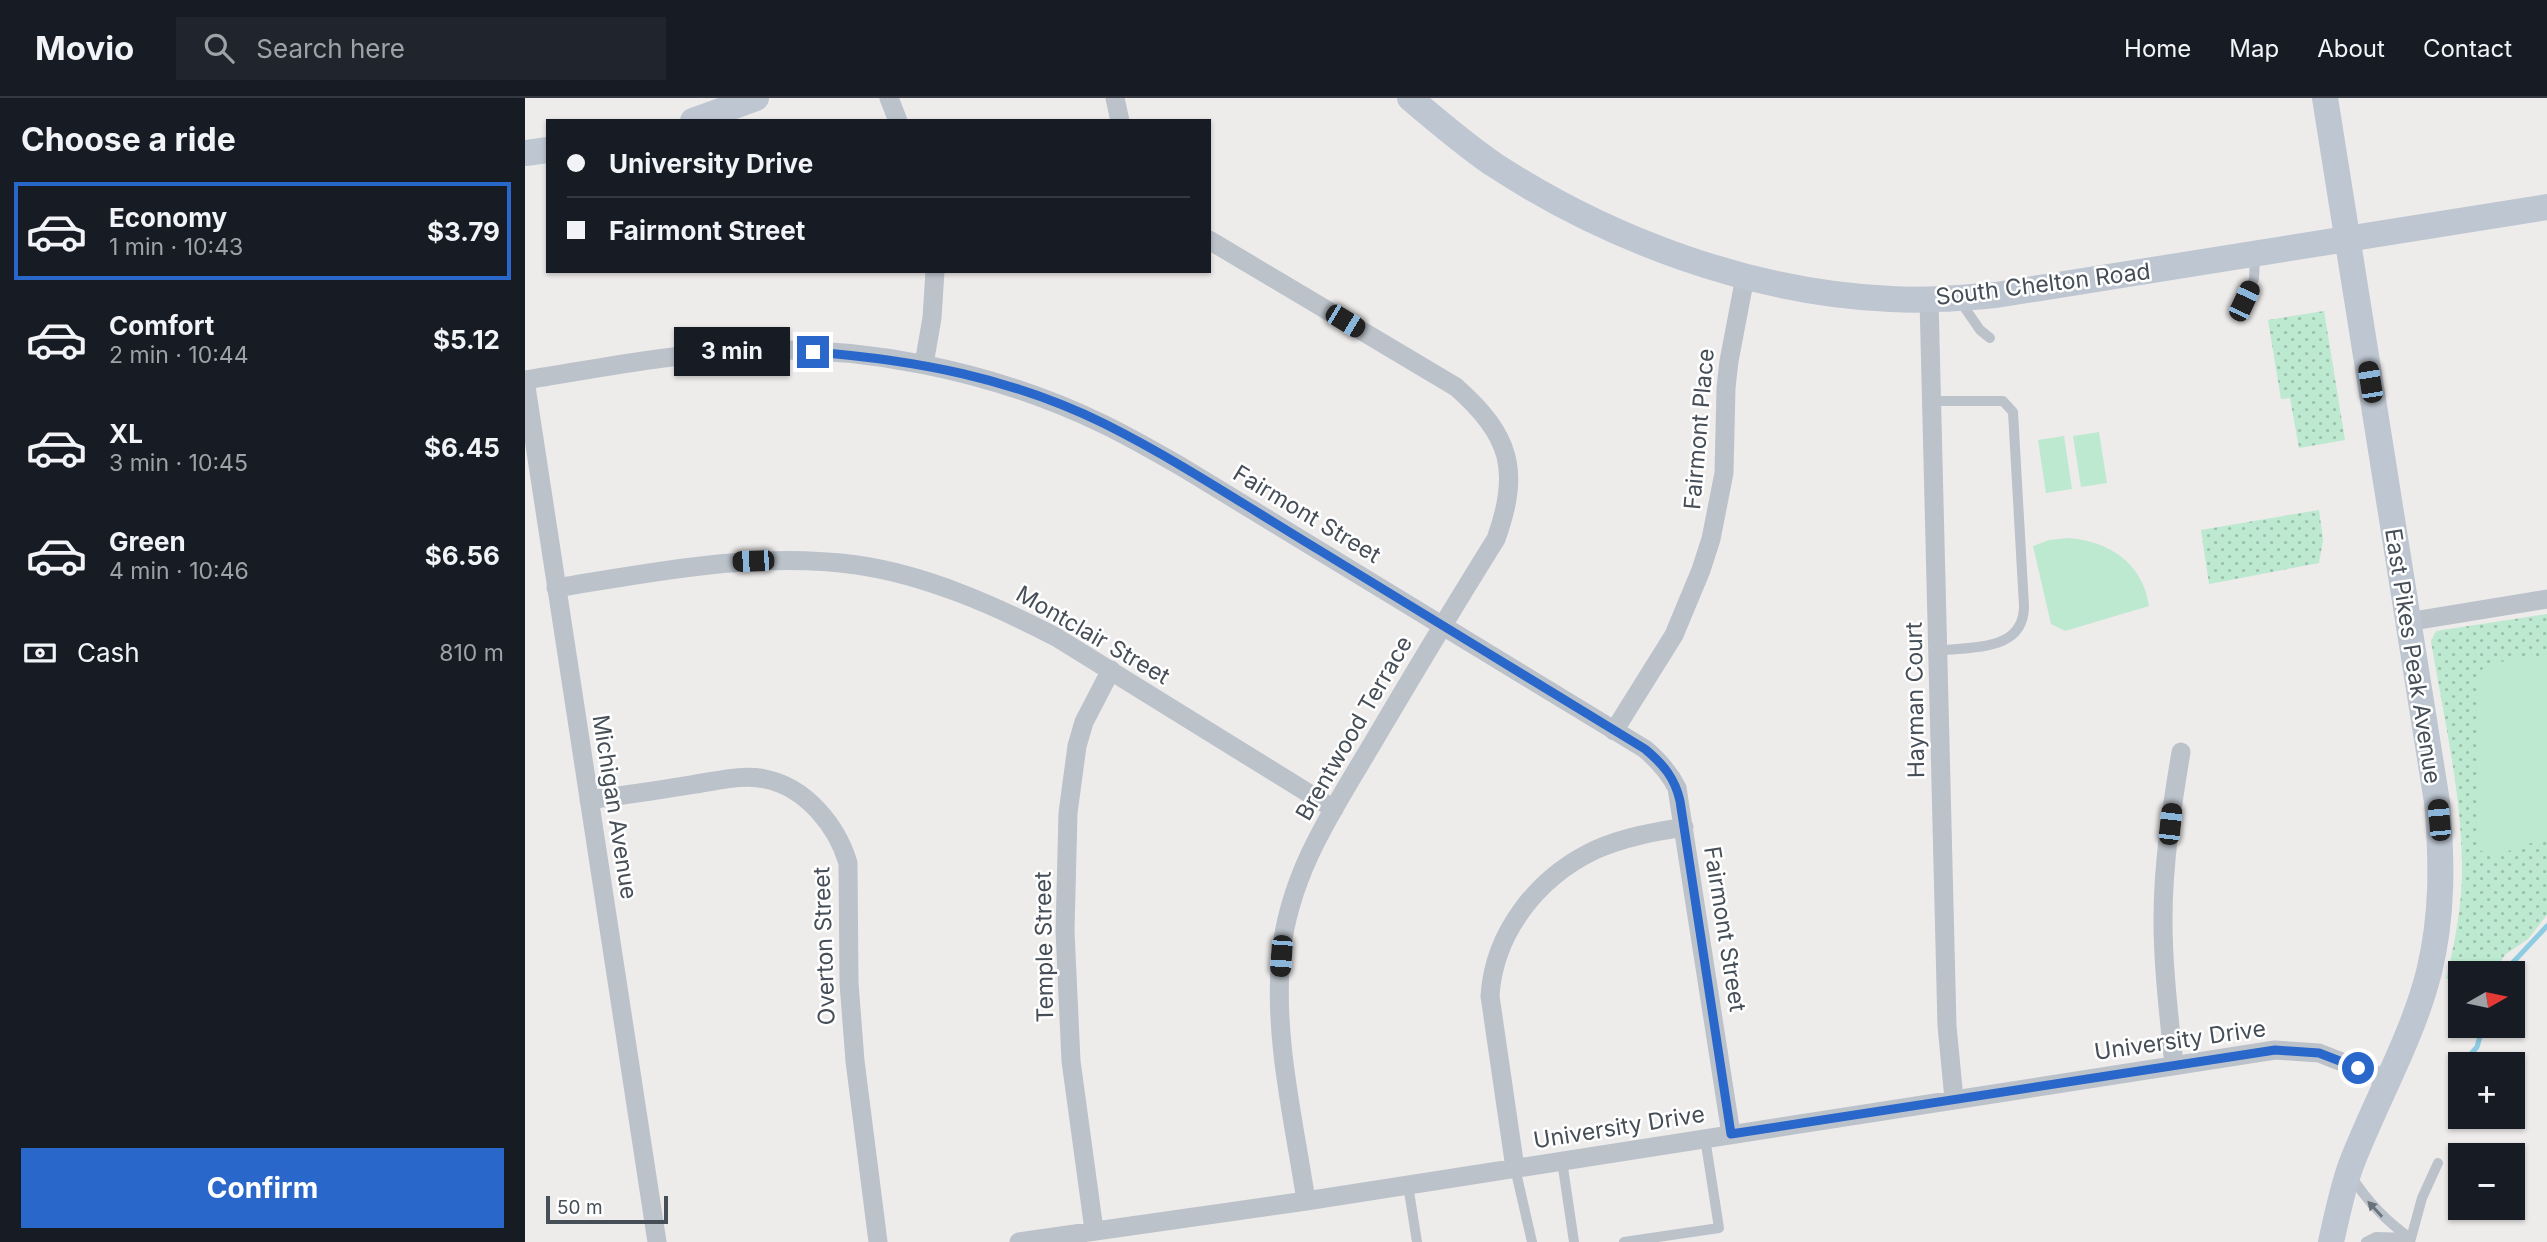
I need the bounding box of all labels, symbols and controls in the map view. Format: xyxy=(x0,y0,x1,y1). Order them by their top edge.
search box xyxy=(176,17,666,80)
text: Movio xyxy=(35,28,134,68)
icon: search xyxy=(200,29,238,67)
text: Search here xyxy=(256,33,405,64)
text: Home xyxy=(2124,34,2191,63)
text: Map xyxy=(2229,34,2279,63)
text: About xyxy=(2317,34,2385,63)
text: Contact xyxy=(2423,34,2512,63)
text: Choose a ride xyxy=(21,120,236,159)
text: University Drive xyxy=(609,148,813,179)
icon: car xyxy=(25,200,88,263)
text: Economy xyxy=(109,202,227,233)
text: Fairmont Street xyxy=(609,215,805,246)
text: $3.79 xyxy=(427,216,500,247)
text: 1 min · 10:43 xyxy=(109,233,243,261)
street label: South Chelton Road xyxy=(1934,257,2152,311)
car xyxy=(2226,278,2263,324)
car xyxy=(1322,301,1369,341)
icon: car xyxy=(25,308,88,371)
text: Comfort xyxy=(109,310,214,341)
text: $5.12 xyxy=(433,324,500,355)
callout: 3 min xyxy=(673,328,789,376)
route end xyxy=(797,336,829,368)
text: 3 min xyxy=(701,337,763,365)
text: 2 min · 10:44 xyxy=(109,341,249,369)
street label: Fairmont Place xyxy=(1678,347,1720,511)
car xyxy=(2357,360,2384,404)
icon: car xyxy=(25,416,88,479)
text: XL xyxy=(109,418,143,449)
text: $6.45 xyxy=(424,432,500,463)
text: 3 min · 10:45 xyxy=(109,449,248,477)
street label: Fairmont Street xyxy=(1228,459,1386,569)
icon: car xyxy=(25,524,88,587)
text: Green xyxy=(109,526,186,557)
street label: East Pikes Peak Avenue xyxy=(2379,526,2447,786)
text: $6.56 xyxy=(425,540,500,571)
car xyxy=(732,550,775,572)
text: 4 min · 10:46 xyxy=(109,557,249,585)
street label: Montclair Street xyxy=(1011,580,1175,691)
street label: Hayman Court xyxy=(1900,621,1930,778)
street label: Brentwood Terrace xyxy=(1290,631,1418,825)
icon: cash xyxy=(21,634,59,672)
text: Cash xyxy=(77,637,140,668)
text: 810 m xyxy=(439,639,504,667)
street label: Michigan Avenue xyxy=(587,713,643,901)
car xyxy=(2427,798,2452,842)
car xyxy=(2158,802,2183,846)
street label: Fairmont Street xyxy=(1698,844,1752,1014)
street label: Overton Street xyxy=(807,866,841,1026)
street label: Temple Street xyxy=(1029,871,1059,1023)
car xyxy=(1270,934,1293,978)
north arrow xyxy=(2448,961,2525,1038)
map controls xyxy=(2448,961,2525,1220)
street label: University Drive xyxy=(2092,1014,2268,1066)
route start xyxy=(2342,1052,2374,1084)
button: + xyxy=(2448,1052,2525,1129)
street label: University Drive xyxy=(1531,1100,1707,1154)
button: − xyxy=(2448,1143,2525,1220)
button: Confirm xyxy=(21,1148,504,1228)
scale bar xyxy=(546,1193,669,1225)
text: 50 m xyxy=(557,1196,603,1219)
one-way arrow xyxy=(2368,1201,2384,1218)

